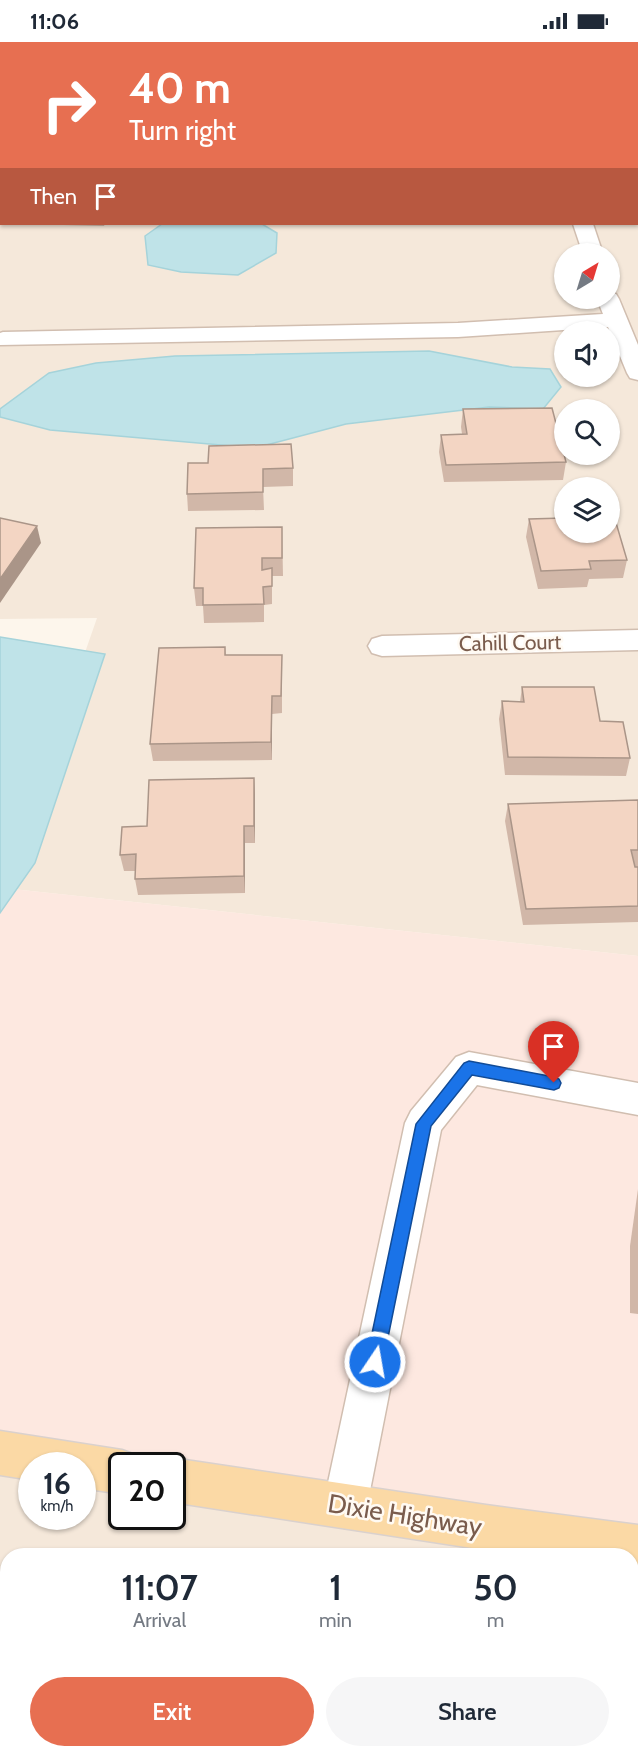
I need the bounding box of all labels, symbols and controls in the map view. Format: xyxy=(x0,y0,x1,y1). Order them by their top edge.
text: 11:06 xyxy=(30,8,79,35)
text: 40 m xyxy=(129,62,231,114)
icon: right xyxy=(30,66,108,144)
text: Turn right xyxy=(129,114,236,147)
icon: arrive xyxy=(89,180,122,213)
text: Then xyxy=(30,183,77,210)
north arrow xyxy=(554,243,620,309)
map controls xyxy=(554,243,620,543)
button: sound xyxy=(554,321,620,387)
button: search xyxy=(554,399,620,465)
button: layers xyxy=(554,477,620,543)
street label: Cahill Court xyxy=(459,629,561,656)
pin xyxy=(528,1021,579,1083)
icon: arrive xyxy=(537,1030,570,1063)
position arrow xyxy=(343,1330,407,1394)
speed limit sign: 20 xyxy=(108,1452,186,1530)
text: 16 xyxy=(43,1465,71,1502)
street label: Dixie Highway xyxy=(326,1487,484,1543)
text: km/h xyxy=(41,1497,73,1515)
text: 11:07 xyxy=(121,1565,198,1609)
text: 1 xyxy=(329,1565,342,1609)
text: 50 xyxy=(473,1565,518,1609)
text: Arrival xyxy=(133,1608,186,1632)
text: min xyxy=(319,1608,352,1632)
text: m xyxy=(487,1608,504,1632)
button: Exit xyxy=(30,1677,314,1746)
button: Share xyxy=(326,1677,609,1746)

